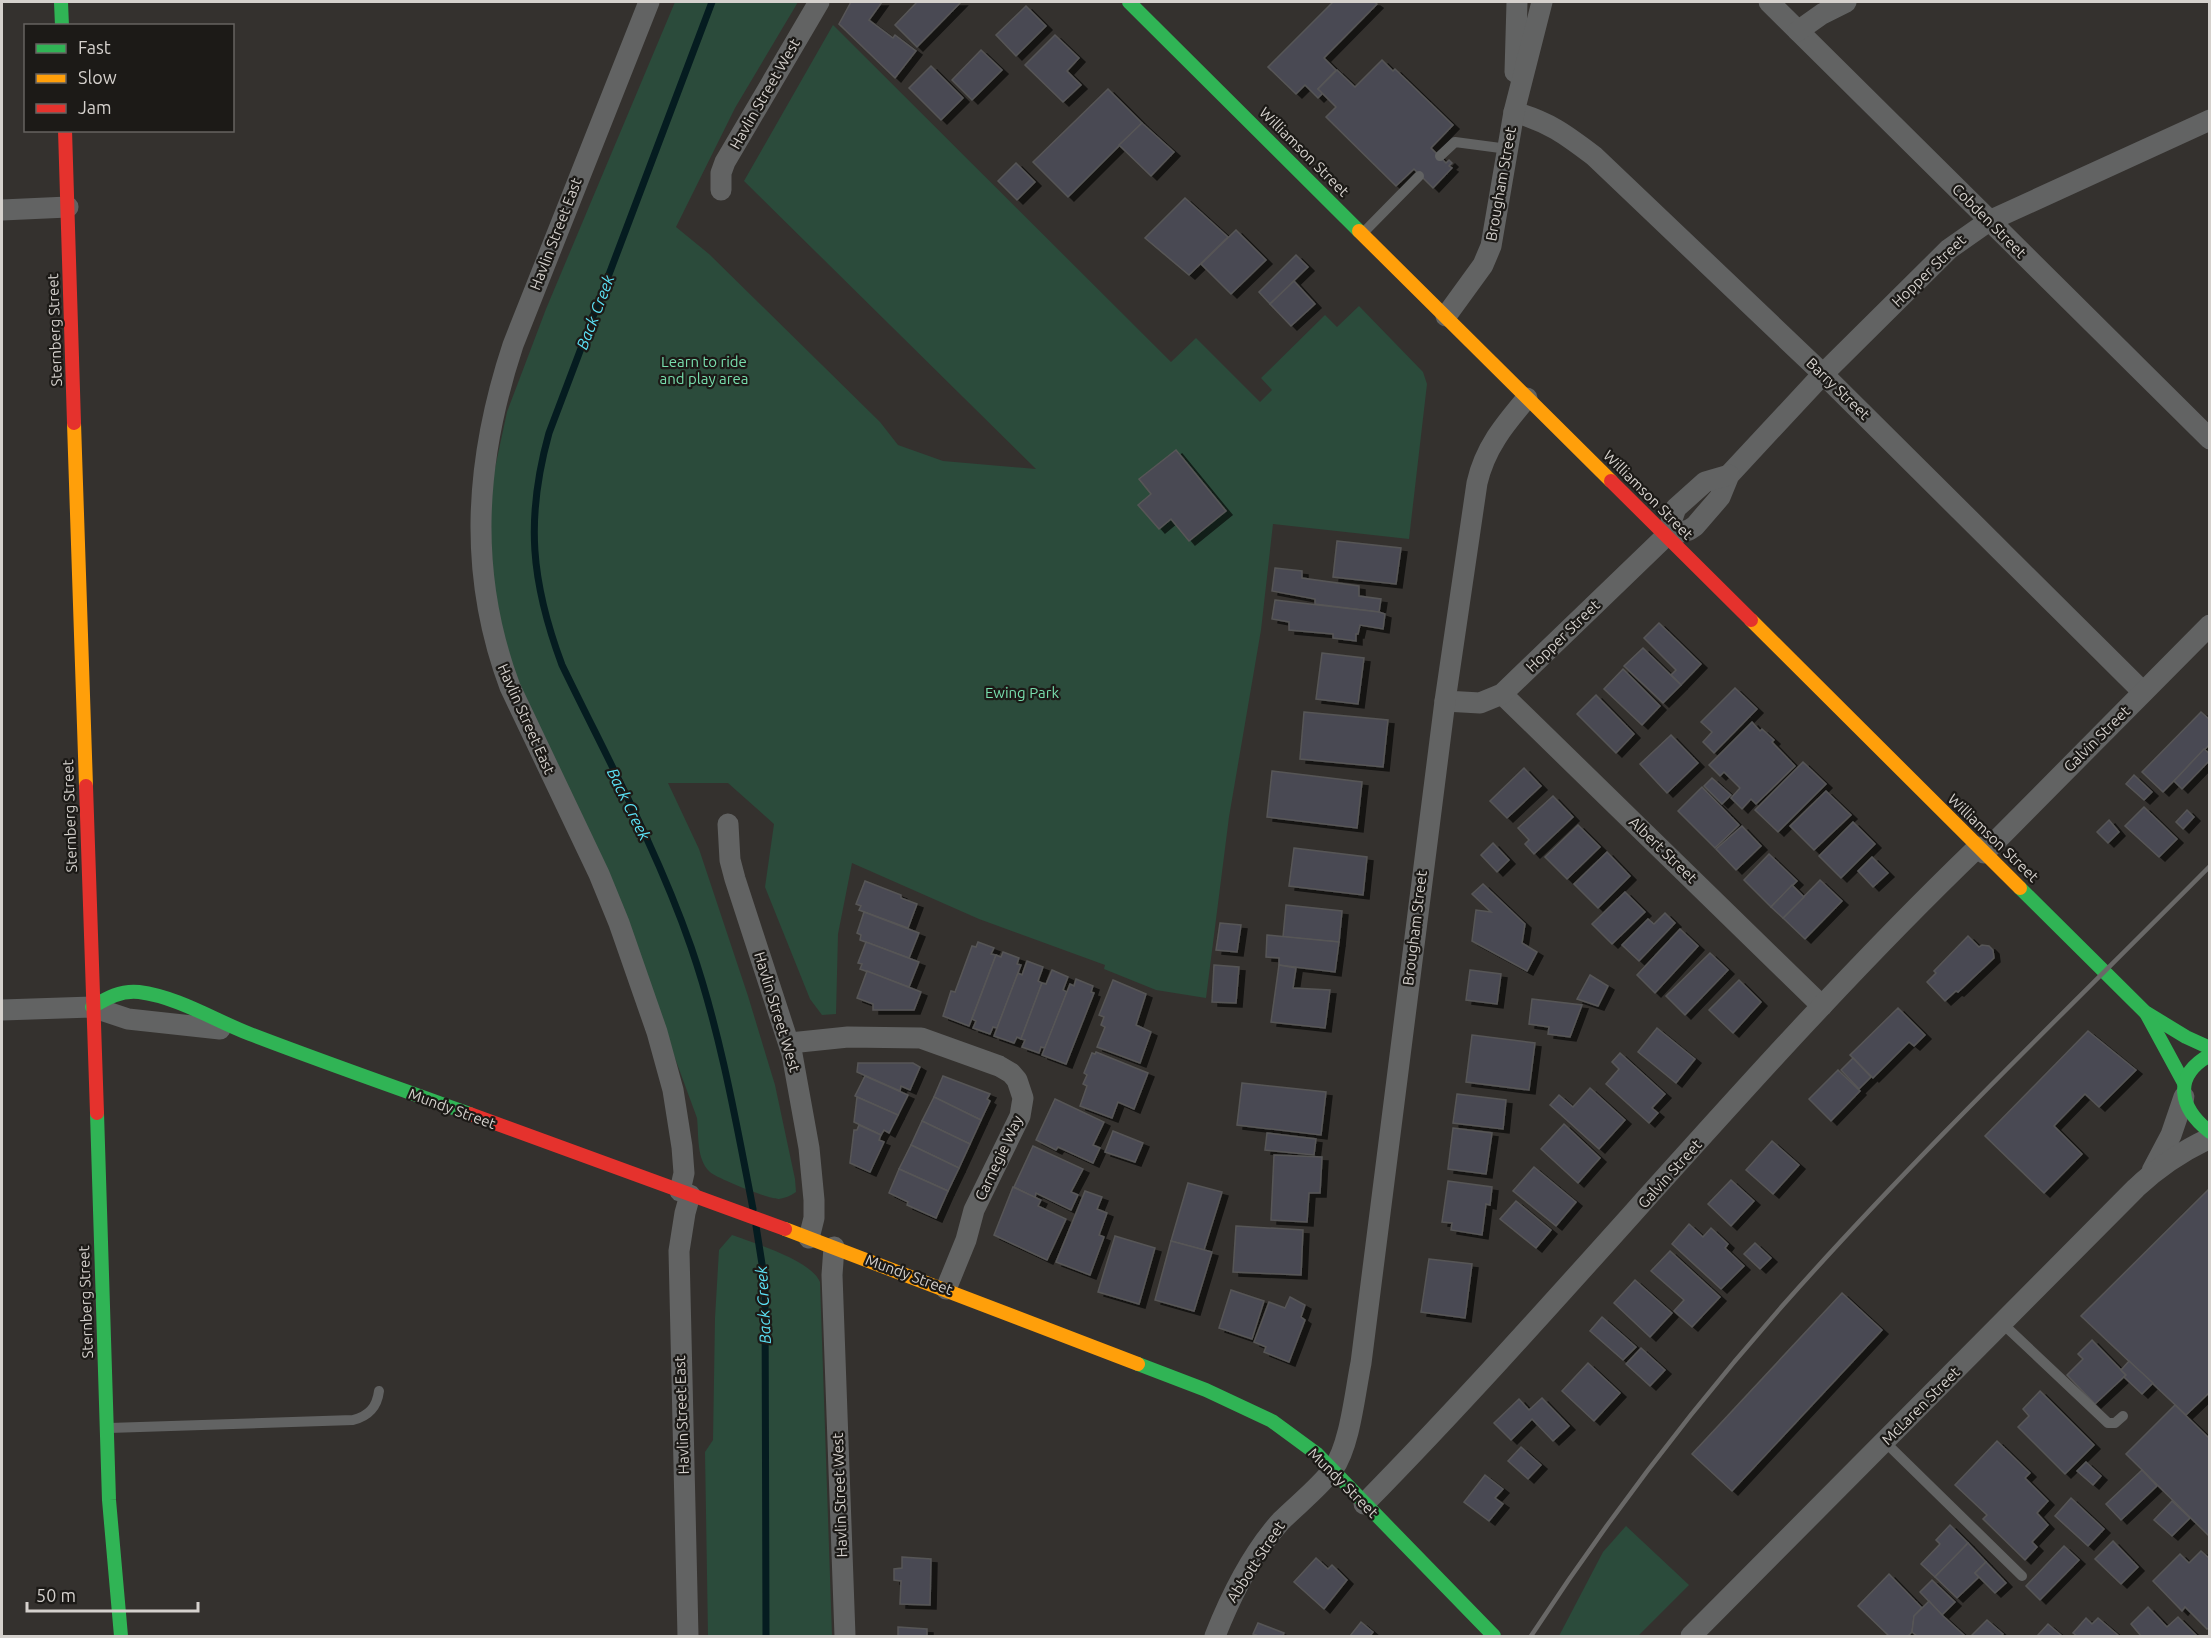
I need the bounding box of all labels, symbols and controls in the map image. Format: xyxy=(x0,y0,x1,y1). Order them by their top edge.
legend xyxy=(24,24,234,132)
street label: Havlin Street West xyxy=(726,35,803,152)
text: Fast xyxy=(78,37,111,57)
text: Slow xyxy=(78,67,117,87)
text: Jam xyxy=(78,97,112,117)
street label: Williamson Street xyxy=(1256,104,1353,200)
street label: Brougham Street xyxy=(1482,125,1519,242)
street label: Havlin Street East xyxy=(526,175,585,292)
street label: Cobden Street xyxy=(1949,180,2030,261)
street label: Hopper Street xyxy=(1888,231,1969,310)
water label: Back Creek xyxy=(573,271,618,352)
street label: Sternberg Street xyxy=(44,273,65,387)
park label: Learn to ride and play area xyxy=(660,353,748,387)
street label: Barry Street xyxy=(1803,354,1874,423)
street label: Williamson Street xyxy=(1600,447,1697,543)
street label: Hopper Street xyxy=(1522,596,1603,675)
street label: Havlin Street East xyxy=(495,661,558,777)
park label: Ewing Park xyxy=(985,684,1059,701)
street label: Galvin Street xyxy=(2060,702,2133,775)
street label: Sternberg Street xyxy=(59,759,80,873)
water label: Back Creek xyxy=(604,765,655,844)
street label: Williamson Street xyxy=(1945,790,2042,885)
street label: Albert Street xyxy=(1626,813,1701,886)
street label: Brougham Street xyxy=(1399,869,1430,986)
street label: Havlin Street West xyxy=(751,950,804,1074)
street label: Mundy Street xyxy=(406,1085,498,1132)
street label: Carnegie Way xyxy=(971,1113,1026,1203)
street label: Galvin Street xyxy=(1634,1136,1705,1211)
street label: Sternberg Street xyxy=(75,1245,96,1359)
street label: Mundy Street xyxy=(863,1251,955,1298)
water label: Back Creek xyxy=(752,1265,774,1345)
street label: Havlin Street East xyxy=(671,1355,692,1475)
street label: McLaren Street xyxy=(1878,1363,1963,1448)
street label: Havlin Street West xyxy=(829,1432,850,1558)
street label: Mundy Street xyxy=(1305,1444,1382,1521)
street label: Abbott Street xyxy=(1223,1518,1288,1605)
scale bar xyxy=(27,1575,198,1613)
text: 50 m xyxy=(36,1585,76,1605)

